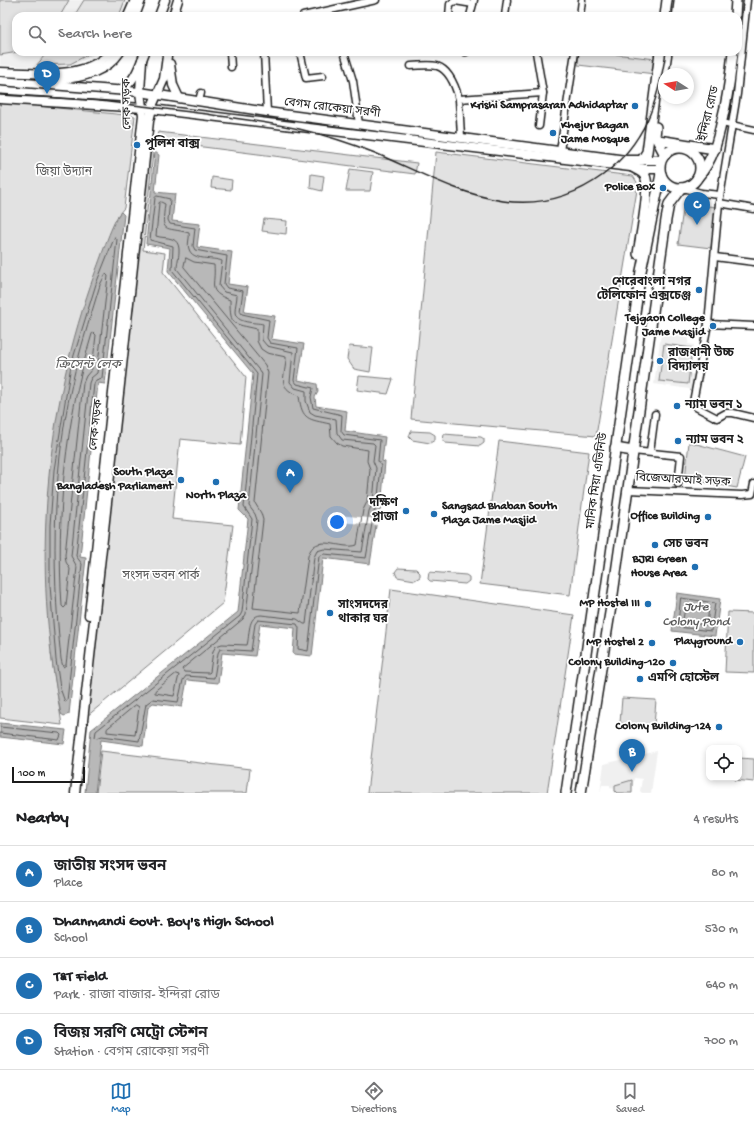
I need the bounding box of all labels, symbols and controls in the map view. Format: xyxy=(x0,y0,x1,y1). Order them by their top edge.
search box xyxy=(12,12,742,56)
icon: search xyxy=(26,23,48,45)
text: Search here xyxy=(58,25,132,43)
pin: D xyxy=(34,61,60,94)
north arrow xyxy=(658,68,694,104)
street label: লেক সড়ক xyxy=(121,78,135,130)
street label: ইন্দিরা রোড xyxy=(694,84,723,144)
street label: বেগম রোকেয়া সরণী xyxy=(283,93,382,122)
place label: Krishi Samprasaran Adhidaptar xyxy=(470,99,629,113)
marker: Krishi Samprasaran Adhidaptar xyxy=(630,101,640,111)
place label: Khejur Bagan Jame Mosque xyxy=(560,119,630,147)
marker: Khejur Bagan Jame Mosque xyxy=(548,128,558,138)
place label: পুলিশ বাক্স xyxy=(145,135,200,152)
marker: পুলিশ বাক্স xyxy=(132,140,142,150)
park label: জিয়া উদ্যান xyxy=(35,163,93,180)
place label: Police Box xyxy=(604,181,656,195)
marker: Police Box xyxy=(658,183,668,193)
pin: C xyxy=(684,192,710,225)
place label: শেরেবাংলা নগর টেলিফোন এক্সচেঞ্জ xyxy=(597,276,692,304)
marker: শেরেবাংলা নগর টেলিফোন এক্সচেঞ্জ xyxy=(694,285,704,295)
place label: Tejgaon College Jame Masjid xyxy=(624,312,707,340)
marker: Tejgaon College Jame Masjid xyxy=(708,321,718,331)
place label: রাজধানী উচ্চ বিদ্যালয় xyxy=(667,344,734,375)
water label: ক্রিসেন্ট লেক xyxy=(55,356,124,373)
marker: রাজধানী উচ্চ বিদ্যালয় xyxy=(655,356,665,366)
street label: লেক সড়ক xyxy=(87,398,107,451)
place label: ন্যাম ভবন ১ xyxy=(684,399,743,413)
marker: ন্যাম ভবন ১ xyxy=(672,401,682,411)
street label: মানিক মিয়া এভিনিউ xyxy=(581,431,612,531)
place label: ন্যাম ভবন ২ xyxy=(685,434,745,448)
marker: ন্যাম ভবন ২ xyxy=(673,436,683,446)
pin: A xyxy=(277,460,303,493)
place label: South Plaza Bangladesh Parliament xyxy=(56,466,174,494)
street label: বিজেআরআই সড়ক xyxy=(634,468,731,490)
marker: South Plaza Bangladesh Parliament xyxy=(176,475,186,485)
marker: North Plaza xyxy=(211,477,221,487)
place label: North Plaza xyxy=(186,489,248,503)
place label: দক্ষিণ প্লাজা xyxy=(368,494,399,525)
place label: Sangsad Bhaban South Plaza Jame Masjid xyxy=(441,500,558,528)
marker: দক্ষিণ প্লাজা xyxy=(401,506,411,516)
marker: Sangsad Bhaban South Plaza Jame Masjid xyxy=(429,509,439,519)
place label: Office Building xyxy=(631,510,700,524)
your location xyxy=(327,512,347,532)
marker: Office Building xyxy=(703,512,713,522)
place label: সেচ ভবন xyxy=(663,538,709,552)
marker: সেচ ভবন xyxy=(650,540,660,550)
place label: BJRI Green House Area xyxy=(631,553,688,581)
marker: BJRI Green House Area xyxy=(690,562,700,572)
park label: সংসদ ভবন পার্ক xyxy=(122,567,200,584)
place label: MP Hostel III xyxy=(579,597,640,611)
place label: সাংসদদের থাকার ঘর xyxy=(337,599,389,627)
marker: MP Hostel III xyxy=(643,599,653,609)
water label: Jute Colony Pond xyxy=(663,600,731,630)
marker: সাংসদদের থাকার ঘর xyxy=(325,608,335,618)
place label: Playground xyxy=(674,635,734,649)
place label: MP Hostel 2 xyxy=(586,636,644,650)
marker: Playground xyxy=(735,637,745,647)
marker: MP Hostel 2 xyxy=(647,638,657,648)
place label: Colony Building-120 xyxy=(567,656,665,670)
marker: Colony Building-120 xyxy=(668,658,678,668)
place label: এমপি হোস্টেল xyxy=(648,669,720,686)
marker: এমপি হোস্টেল xyxy=(635,674,645,684)
place label: Colony Building-124 xyxy=(615,720,711,734)
marker: Colony Building-124 xyxy=(714,722,724,732)
pin: B xyxy=(619,739,645,772)
map controls xyxy=(706,745,742,781)
button: locate xyxy=(706,745,742,781)
scale bar xyxy=(12,765,85,784)
text: 100 m xyxy=(18,768,45,780)
text: Nearby xyxy=(16,809,69,829)
text: 4 results xyxy=(694,812,738,827)
text: জাতীয় সংসদ ভবন xyxy=(54,858,166,876)
text: A xyxy=(25,866,33,881)
text: 80 m xyxy=(711,866,738,881)
text: Place xyxy=(54,876,82,891)
text: Dhanmandi Govt. Boy's High School xyxy=(54,913,274,931)
text: B xyxy=(26,922,32,937)
text: 530 m xyxy=(705,922,738,937)
text: School xyxy=(54,931,88,946)
text: T&T Field xyxy=(54,968,107,986)
text: C xyxy=(25,978,33,993)
text: 640 m xyxy=(706,978,738,993)
text: Park · রাজা বাজার- ইন্দিরা রোড xyxy=(54,988,220,1003)
text: বিজয় সরণি মেট্রো স্টেশন xyxy=(54,1025,208,1043)
text: D xyxy=(25,1034,33,1049)
text: 700 m xyxy=(704,1034,738,1049)
text: Station · বেগম রোকেয়া সরণী xyxy=(54,1045,209,1060)
tab: Map xyxy=(110,1080,132,1116)
tab: Directions xyxy=(352,1080,396,1116)
tab: Saved xyxy=(616,1080,644,1116)

